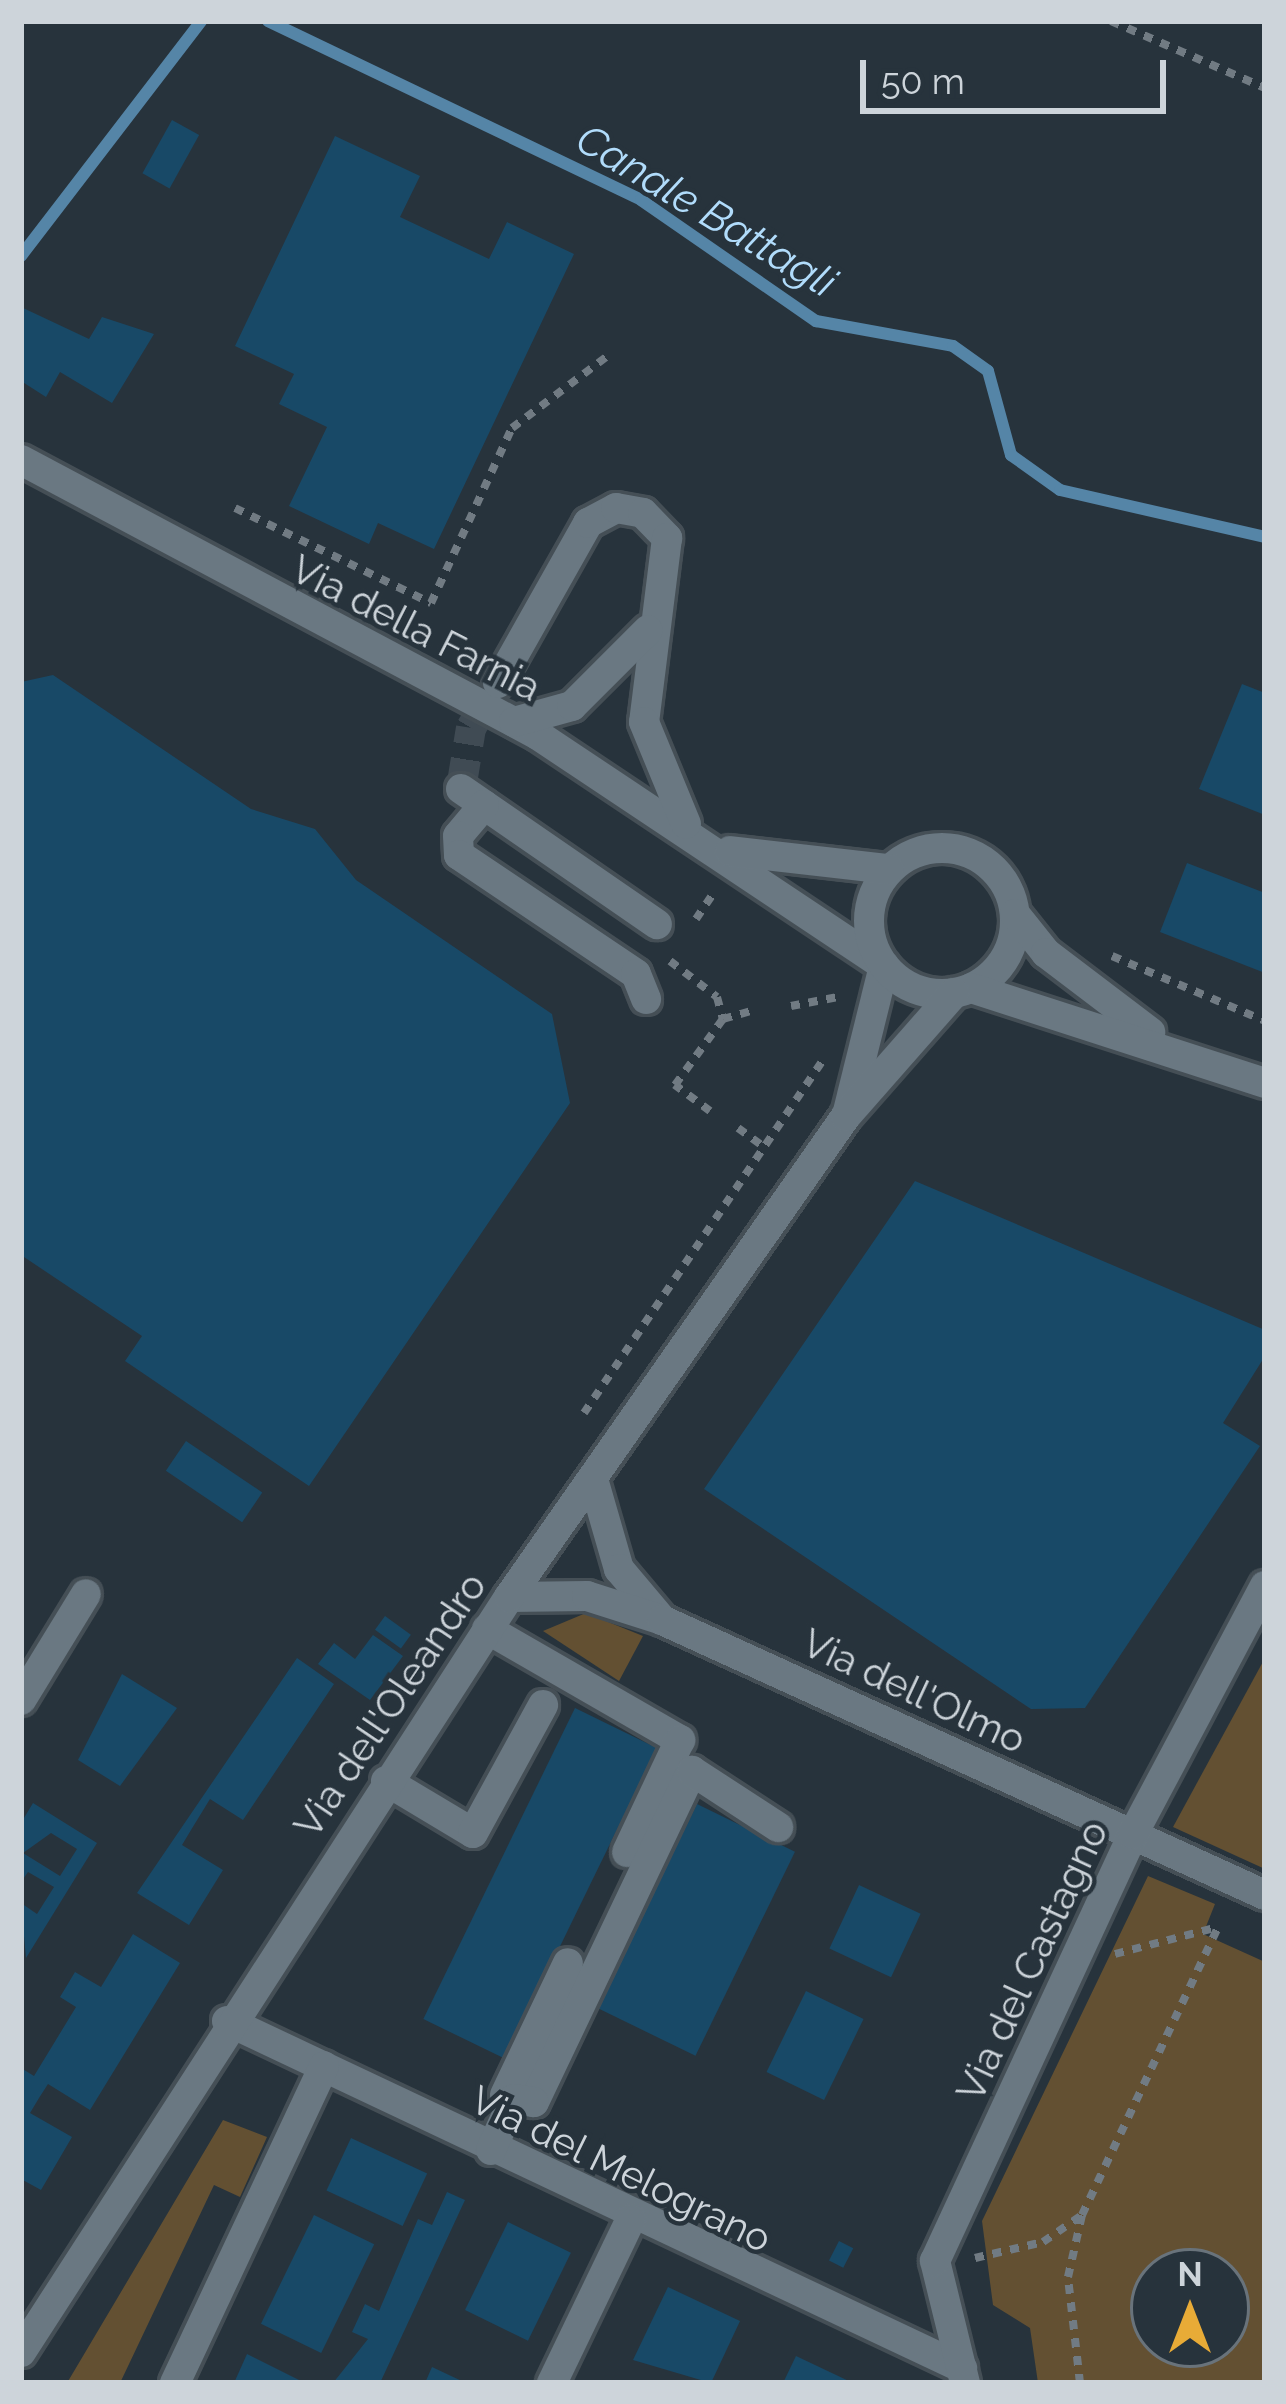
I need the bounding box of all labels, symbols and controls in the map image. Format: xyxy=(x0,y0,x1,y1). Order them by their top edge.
scale bar xyxy=(866,36,1172,110)
text: 50 m xyxy=(881,60,965,102)
water label: Canale Battagli xyxy=(567,114,845,308)
street label: Via della Farnia xyxy=(283,545,549,711)
street label: Via dell'Oleandro xyxy=(284,1564,496,1846)
street label: Via dell'Olmo xyxy=(795,1619,1033,1763)
street label: Via del Castagno xyxy=(946,1813,1118,2109)
street label: Via del Melograno xyxy=(463,2076,779,2262)
north arrow xyxy=(1130,2248,1250,2368)
text: N xyxy=(1177,2255,1203,2294)

